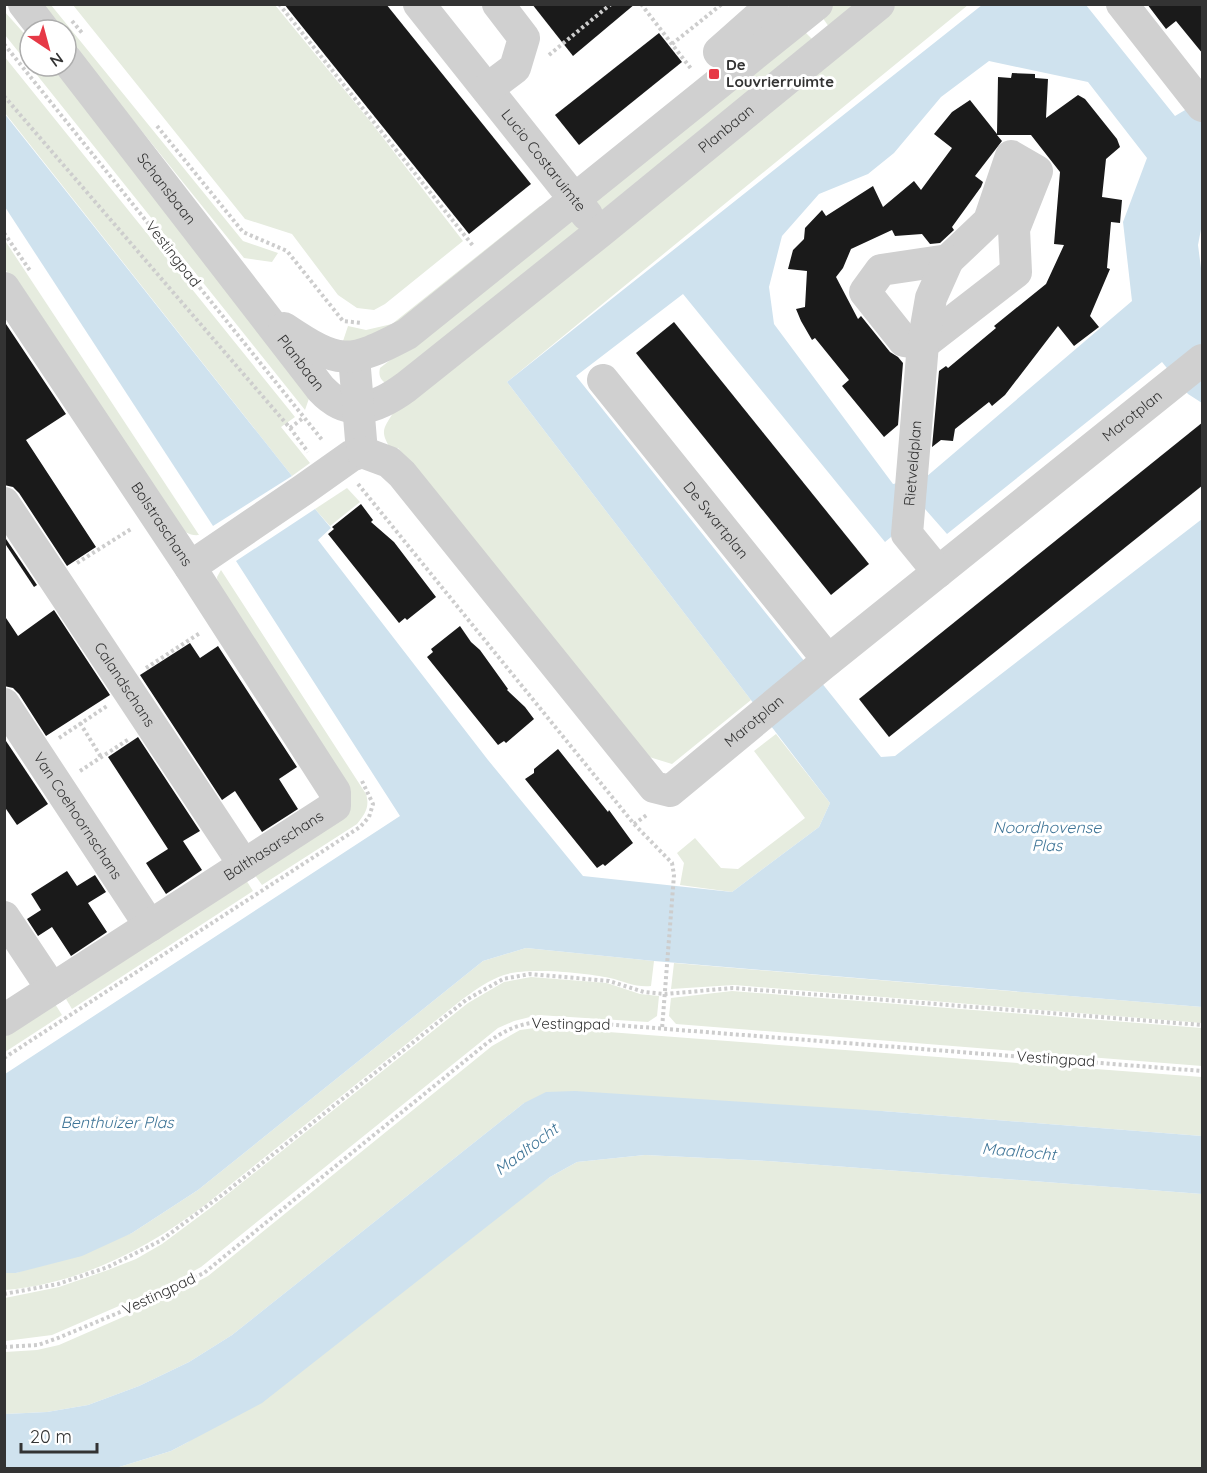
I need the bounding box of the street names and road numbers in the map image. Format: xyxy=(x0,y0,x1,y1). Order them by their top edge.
street label: Planbaan xyxy=(694,100,757,157)
street label: Lucio Costaruimte xyxy=(497,105,590,215)
street label: Schansbaan xyxy=(133,149,200,228)
street label: Vestingpad xyxy=(142,217,205,291)
street label: Planbaan xyxy=(273,331,329,395)
street label: Marotplan xyxy=(1098,386,1166,445)
street label: Rietveldplan xyxy=(899,420,926,507)
street label: Bolstraschans xyxy=(127,478,197,570)
street label: De Swartplan xyxy=(679,478,753,562)
street label: Calandschans xyxy=(90,639,160,730)
street label: Marotplan xyxy=(720,691,787,751)
street label: Van Coehoornschans xyxy=(29,749,127,883)
street label: Balthasarschans xyxy=(220,806,327,885)
street label: Vestingpad xyxy=(531,1013,611,1034)
street label: Vestingpad xyxy=(1016,1046,1096,1071)
street label: Vestingpad xyxy=(119,1268,198,1319)

